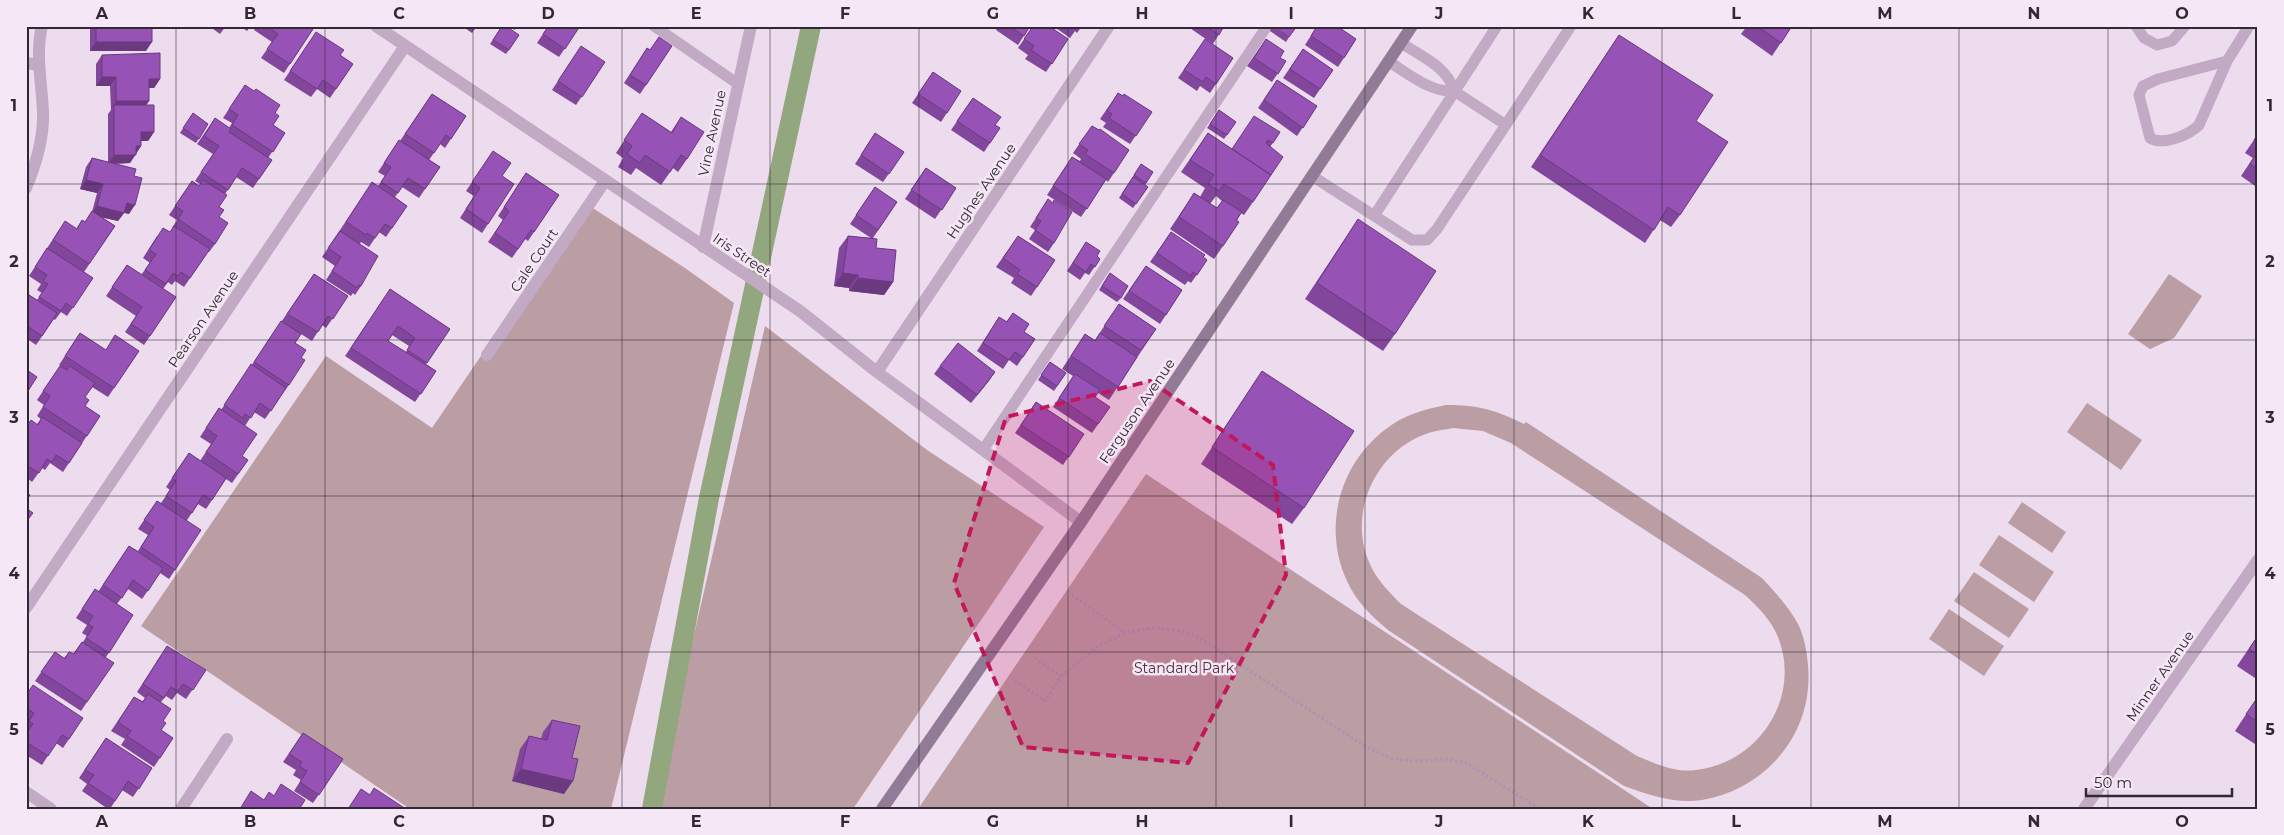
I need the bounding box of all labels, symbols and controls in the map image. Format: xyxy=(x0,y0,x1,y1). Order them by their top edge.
text: A xyxy=(95,4,109,23)
text: B xyxy=(244,4,256,23)
text: C xyxy=(393,4,405,23)
text: D xyxy=(541,4,555,23)
text: E xyxy=(691,4,701,23)
text: F xyxy=(840,4,850,23)
text: G xyxy=(987,4,999,23)
text: H xyxy=(1136,4,1148,23)
text: I xyxy=(1288,4,1294,23)
text: J xyxy=(1434,4,1443,23)
text: K xyxy=(1582,4,1595,23)
text: L xyxy=(1731,4,1741,23)
text: M xyxy=(1877,4,1893,23)
text: N xyxy=(2028,4,2040,23)
text: O xyxy=(2175,4,2189,23)
street label: Vine Avenue xyxy=(694,88,730,178)
text: 1 xyxy=(11,96,17,115)
text: 1 xyxy=(2267,96,2273,115)
street label: Hughes Avenue xyxy=(942,140,1020,242)
street label: Cale Court xyxy=(506,224,562,295)
street label: Iris Street xyxy=(709,229,775,281)
text: 2 xyxy=(9,252,19,271)
text: 2 xyxy=(2265,252,2275,271)
street label: Pearson Avenue xyxy=(164,267,242,371)
street label: Ferguson Avenue xyxy=(1095,355,1179,467)
text: 3 xyxy=(8,408,19,427)
text: 3 xyxy=(2264,408,2275,427)
text: 4 xyxy=(8,564,20,583)
text: 4 xyxy=(2264,564,2276,583)
street label: Minner Avenue xyxy=(2122,627,2198,725)
park label: Standard Park xyxy=(1134,659,1235,677)
text: 5 xyxy=(9,720,19,739)
text: 5 xyxy=(2265,720,2275,739)
scale bar xyxy=(2086,765,2233,797)
text: 50 m xyxy=(2094,773,2132,792)
text: A xyxy=(95,812,109,831)
text: B xyxy=(244,812,256,831)
text: C xyxy=(393,812,405,831)
text: D xyxy=(541,812,555,831)
text: E xyxy=(691,812,701,831)
text: F xyxy=(840,812,850,831)
text: G xyxy=(987,812,999,831)
text: H xyxy=(1136,812,1148,831)
text: I xyxy=(1288,812,1294,831)
text: J xyxy=(1434,812,1443,831)
text: K xyxy=(1582,812,1595,831)
text: L xyxy=(1731,812,1741,831)
text: M xyxy=(1877,812,1893,831)
text: N xyxy=(2028,812,2040,831)
text: O xyxy=(2175,812,2189,831)

